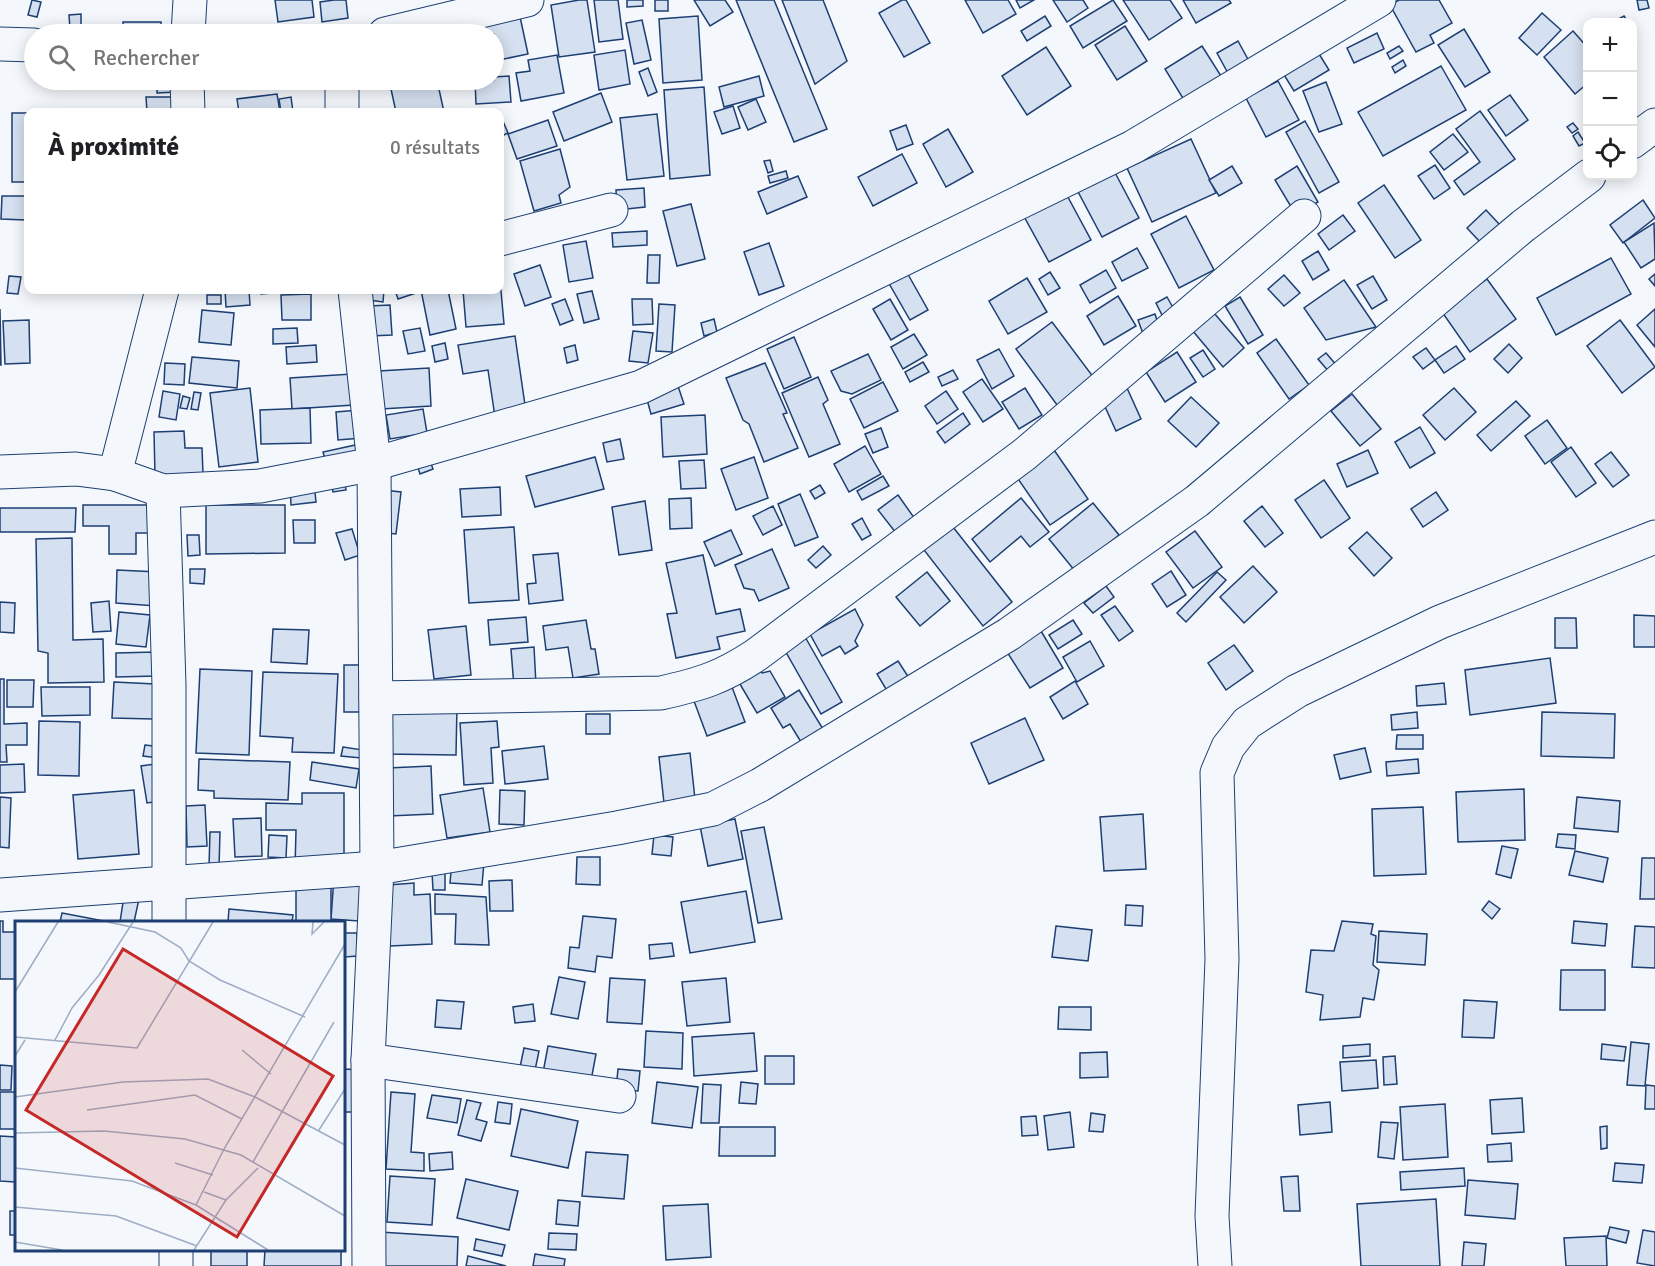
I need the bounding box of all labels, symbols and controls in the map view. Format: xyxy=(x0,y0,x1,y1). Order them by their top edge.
map controls xyxy=(1583,18,1637,180)
button: + xyxy=(1583,18,1637,72)
search box xyxy=(24,24,504,90)
icon: search xyxy=(45,41,78,74)
text: Rechercher xyxy=(93,44,199,71)
button: − xyxy=(1583,72,1637,126)
button: locate xyxy=(1583,126,1637,180)
text: À proximité xyxy=(48,131,179,163)
text: 0 résultats xyxy=(390,135,480,160)
inset map xyxy=(15,921,345,1251)

